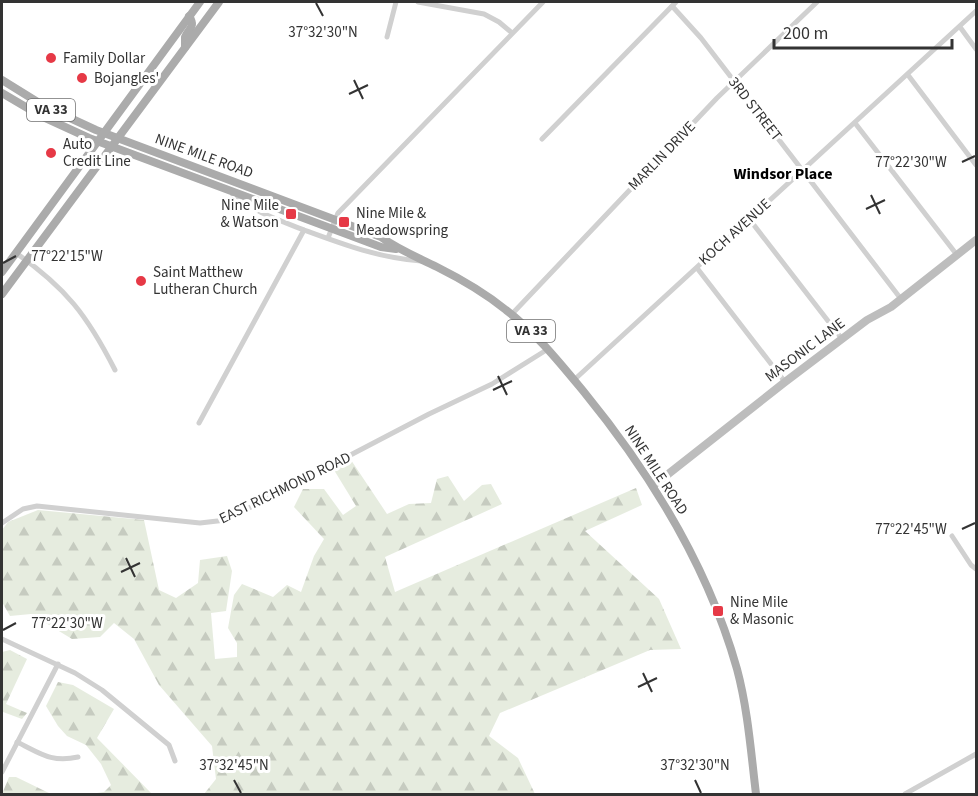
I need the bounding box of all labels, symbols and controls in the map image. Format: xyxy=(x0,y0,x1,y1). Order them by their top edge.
scale bar xyxy=(774,12,952,50)
text: 200 m xyxy=(783,21,828,46)
text: 37°32'30"N xyxy=(288,22,358,43)
place label: Family Dollar xyxy=(63,48,146,69)
marker: Family Dollar xyxy=(44,51,58,65)
place label: Bojangles' xyxy=(94,68,159,89)
marker: Bojangles' xyxy=(75,71,89,85)
street label: 3RD STREET xyxy=(723,72,787,146)
road number: VA 33 xyxy=(27,99,75,121)
street label: MARLIN DRIVE xyxy=(624,117,700,195)
street label: NINE MILE ROAD xyxy=(152,129,256,183)
place label: Auto Credit Line xyxy=(63,134,131,172)
marker: Auto Credit Line xyxy=(44,146,58,160)
text: 77°22'30"W xyxy=(875,152,947,173)
district label: Windsor Place xyxy=(733,163,833,185)
street label: KOCH AVENUE xyxy=(694,194,776,270)
place label: Nine Mile & Watson xyxy=(220,195,279,233)
place label: Nine Mile & Meadowspring xyxy=(356,203,449,241)
marker: Nine Mile & Watson xyxy=(284,207,298,221)
marker: Nine Mile & Meadowspring xyxy=(337,215,351,229)
text: 77°22'15"W xyxy=(31,246,103,267)
place label: Saint Matthew Lutheran Church xyxy=(153,262,258,300)
marker: Saint Matthew Lutheran Church xyxy=(134,274,148,288)
street label: MASONIC LANE xyxy=(761,313,849,387)
road number: VA 33 xyxy=(507,320,555,342)
street label: NINE MILE ROAD xyxy=(619,421,693,519)
street label: EAST RICHMOND ROAD xyxy=(216,447,354,529)
text: 77°22'45"W xyxy=(875,519,947,540)
place label: Nine Mile & Masonic xyxy=(730,592,794,630)
marker: Nine Mile & Masonic xyxy=(711,604,725,618)
text: 77°22'30"W xyxy=(31,613,103,634)
text: 37°32'45"N xyxy=(199,755,269,776)
text: 37°32'30"N xyxy=(660,755,730,776)

